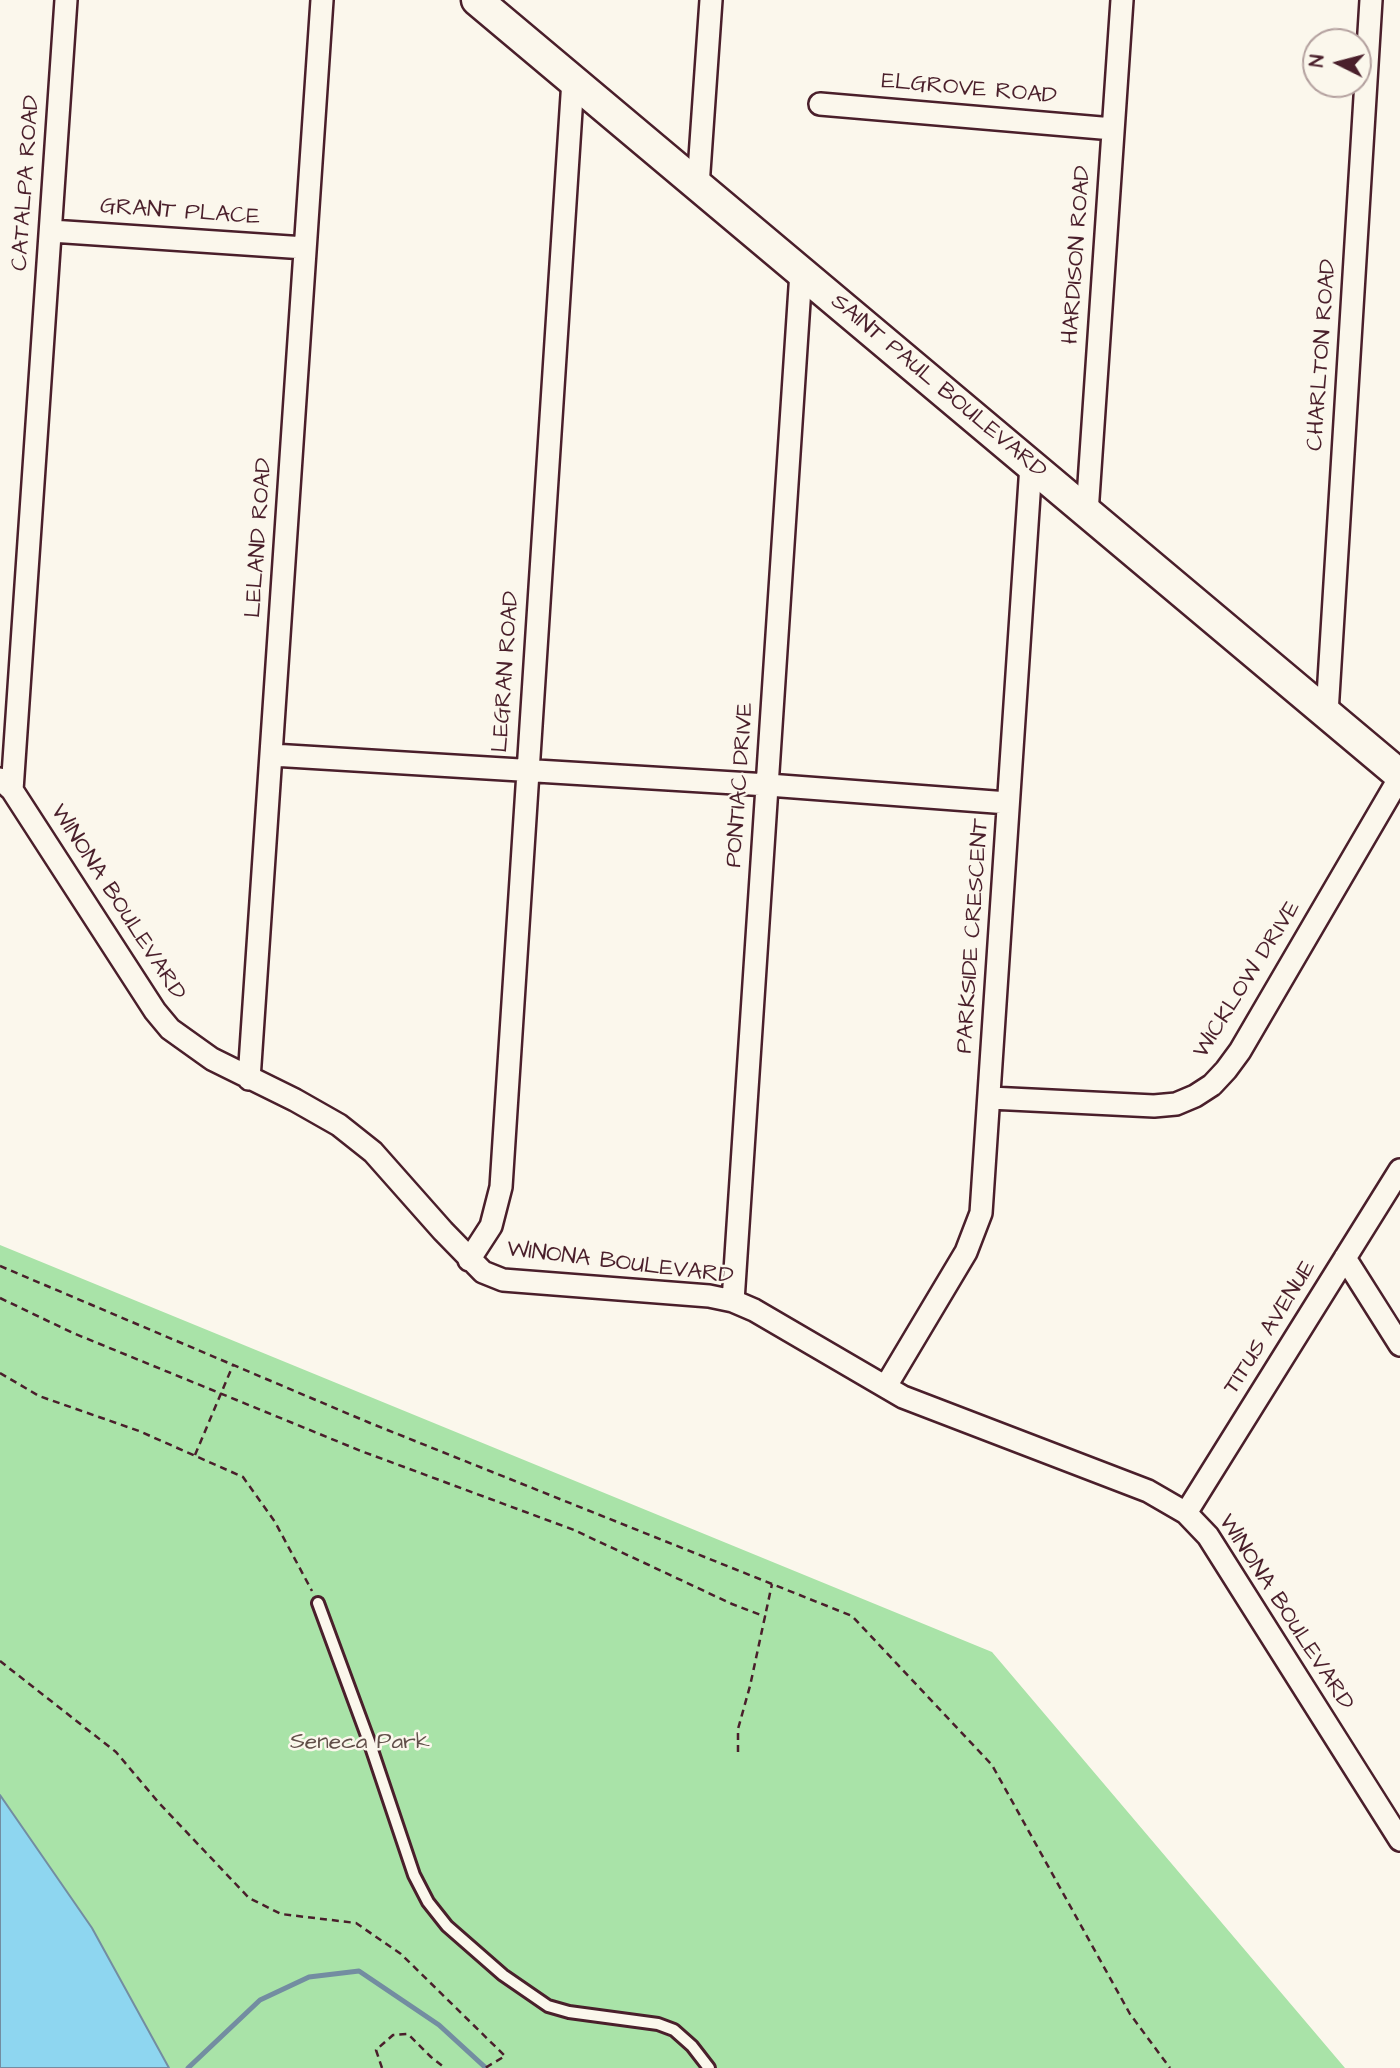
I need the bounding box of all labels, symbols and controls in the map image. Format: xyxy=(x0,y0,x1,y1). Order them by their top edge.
north arrow xyxy=(1302,28,1372,98)
text: N xyxy=(1304,54,1332,68)
street label: ELGROVE ROAD xyxy=(880,69,1058,111)
street label: CATALPA ROAD xyxy=(7,94,47,272)
street label: HARDISON ROAD xyxy=(1058,165,1098,345)
street label: GRANT PLACE xyxy=(99,194,261,232)
street label: CHARLTON ROAD xyxy=(1303,258,1343,452)
street label: SAINT PAUL BOULEVARD xyxy=(825,289,1051,485)
street label: LELAND ROAD xyxy=(241,457,279,619)
street label: LEGRAN ROAD xyxy=(488,590,526,754)
street label: PONTIAC DRIVE xyxy=(721,702,761,868)
street label: WINONA BOULEVARD xyxy=(43,800,191,1006)
street label: PARKSIDE CRESCENT xyxy=(952,818,996,1054)
street label: WICKLOW DRIVE xyxy=(1189,896,1307,1064)
street label: WINONA BOULEVARD xyxy=(505,1236,735,1292)
street label: TITUS AVENUE xyxy=(1219,1256,1323,1400)
street label: WINONA BOULEVARD xyxy=(1211,1510,1359,1716)
park label: Seneca Park xyxy=(290,1729,430,1757)

